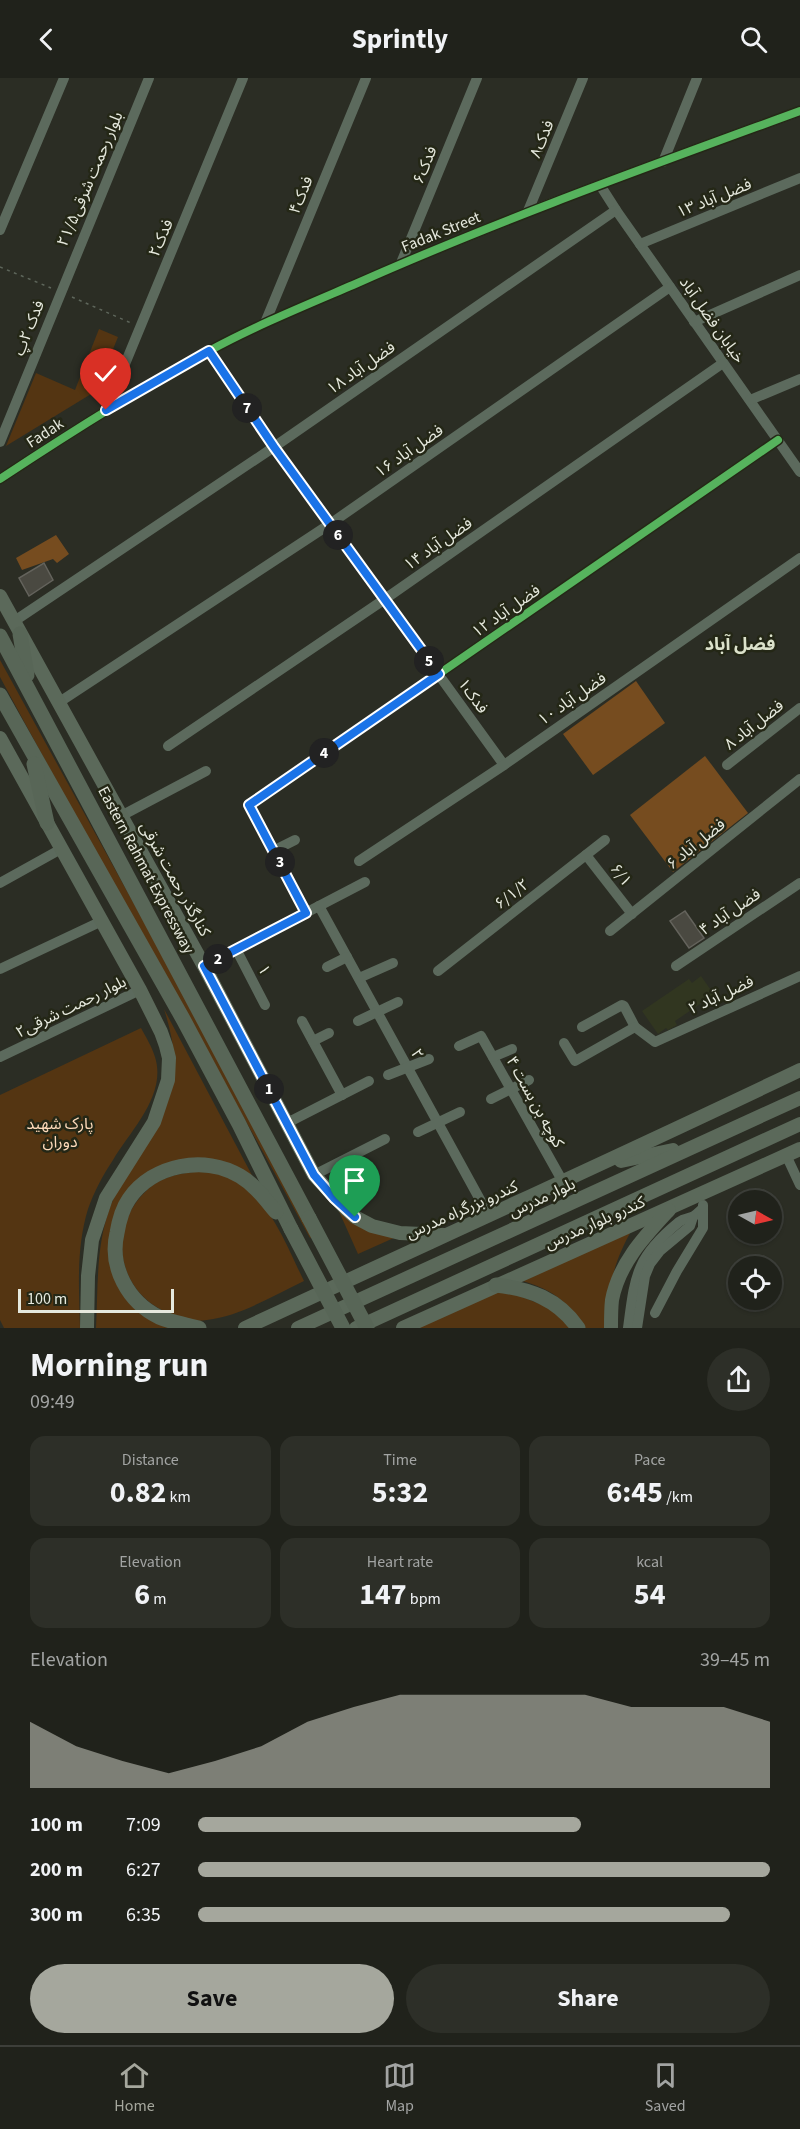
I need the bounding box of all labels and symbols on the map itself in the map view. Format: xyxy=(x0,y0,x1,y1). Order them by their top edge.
street label: بلوار رحمت شرقی۲۱/۵ xyxy=(52,108,128,250)
street label: فدک۸ xyxy=(525,117,559,161)
street label: فدک۶ xyxy=(408,143,442,187)
street label: فدک۴ xyxy=(284,173,318,217)
street label: فضل آباد ۱۳ xyxy=(673,173,755,223)
street label: Fadak Street xyxy=(398,206,484,258)
street label: فدک۲ xyxy=(143,216,179,260)
street label: خیابان فضل آباد xyxy=(674,272,750,368)
street label: فدک ۲پ xyxy=(8,297,50,359)
street label: فضل آباد ۱۸ xyxy=(322,336,400,400)
pin xyxy=(80,348,131,410)
pin: 7 xyxy=(232,393,262,423)
street label: Fadak xyxy=(22,413,68,453)
street label: فضل آباد ۱۶ xyxy=(370,419,448,483)
street label: فضل آباد ۱۴ xyxy=(399,512,477,576)
pin: 6 xyxy=(323,520,353,550)
street label: فضل آباد ۱۲ xyxy=(467,579,545,643)
district label: فضل آباد xyxy=(705,632,775,657)
pin: 5 xyxy=(414,646,444,676)
street label: فضل آباد ۱۰ xyxy=(533,667,611,731)
street label: فدک۱ xyxy=(453,674,493,718)
street label: فضل آباد ۸ xyxy=(720,695,788,755)
pin: 4 xyxy=(309,738,339,768)
street label: Eastern Rahmat Expressway xyxy=(92,782,200,958)
street label: فضل آباد ۶ xyxy=(662,813,730,875)
street label: کنارگذر رحمت شرقی xyxy=(134,818,216,941)
pin: 3 xyxy=(265,847,295,877)
street label: ۶/۱ xyxy=(605,859,637,891)
street label: ۶/۱/۲ xyxy=(490,873,534,915)
street label: فضل آباد ۴ xyxy=(695,883,765,941)
pin: 2 xyxy=(203,944,233,974)
street label: ۱ xyxy=(252,961,276,979)
street label: فضل آباد ۲ xyxy=(685,970,757,1020)
street label: بلوار رحمت شرقی۲ xyxy=(12,971,130,1043)
street label: ۲ xyxy=(405,1045,429,1063)
street label: کوچه بن بست ۴ xyxy=(501,1052,569,1152)
pin: 1 xyxy=(254,1074,284,1104)
park label: پارک شهید دوران xyxy=(26,1113,94,1153)
pin xyxy=(329,1155,380,1217)
street label: بلوار مدرس xyxy=(505,1173,579,1223)
street label: کندرو بزرگراه مدرس xyxy=(403,1175,522,1245)
north arrow xyxy=(728,1190,782,1244)
street label: کندرو بلوار مدرس xyxy=(541,1191,649,1255)
scale bar xyxy=(18,1286,174,1314)

